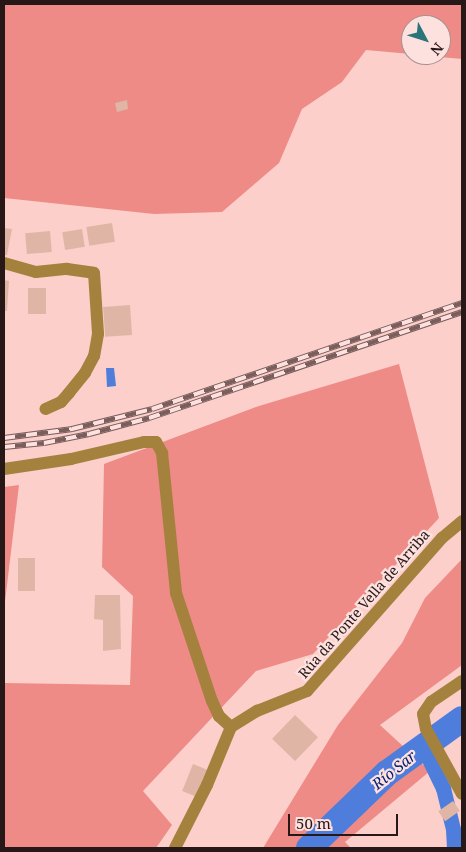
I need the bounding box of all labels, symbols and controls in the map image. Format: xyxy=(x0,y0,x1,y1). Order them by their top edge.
north arrow xyxy=(401,15,451,65)
text: N xyxy=(426,39,448,60)
street label: Rúa da Ponte Vella de Arriba xyxy=(295,526,433,682)
water label: Río Sar xyxy=(369,747,419,793)
scale bar xyxy=(291,804,401,836)
text: 50 m xyxy=(296,813,331,833)

